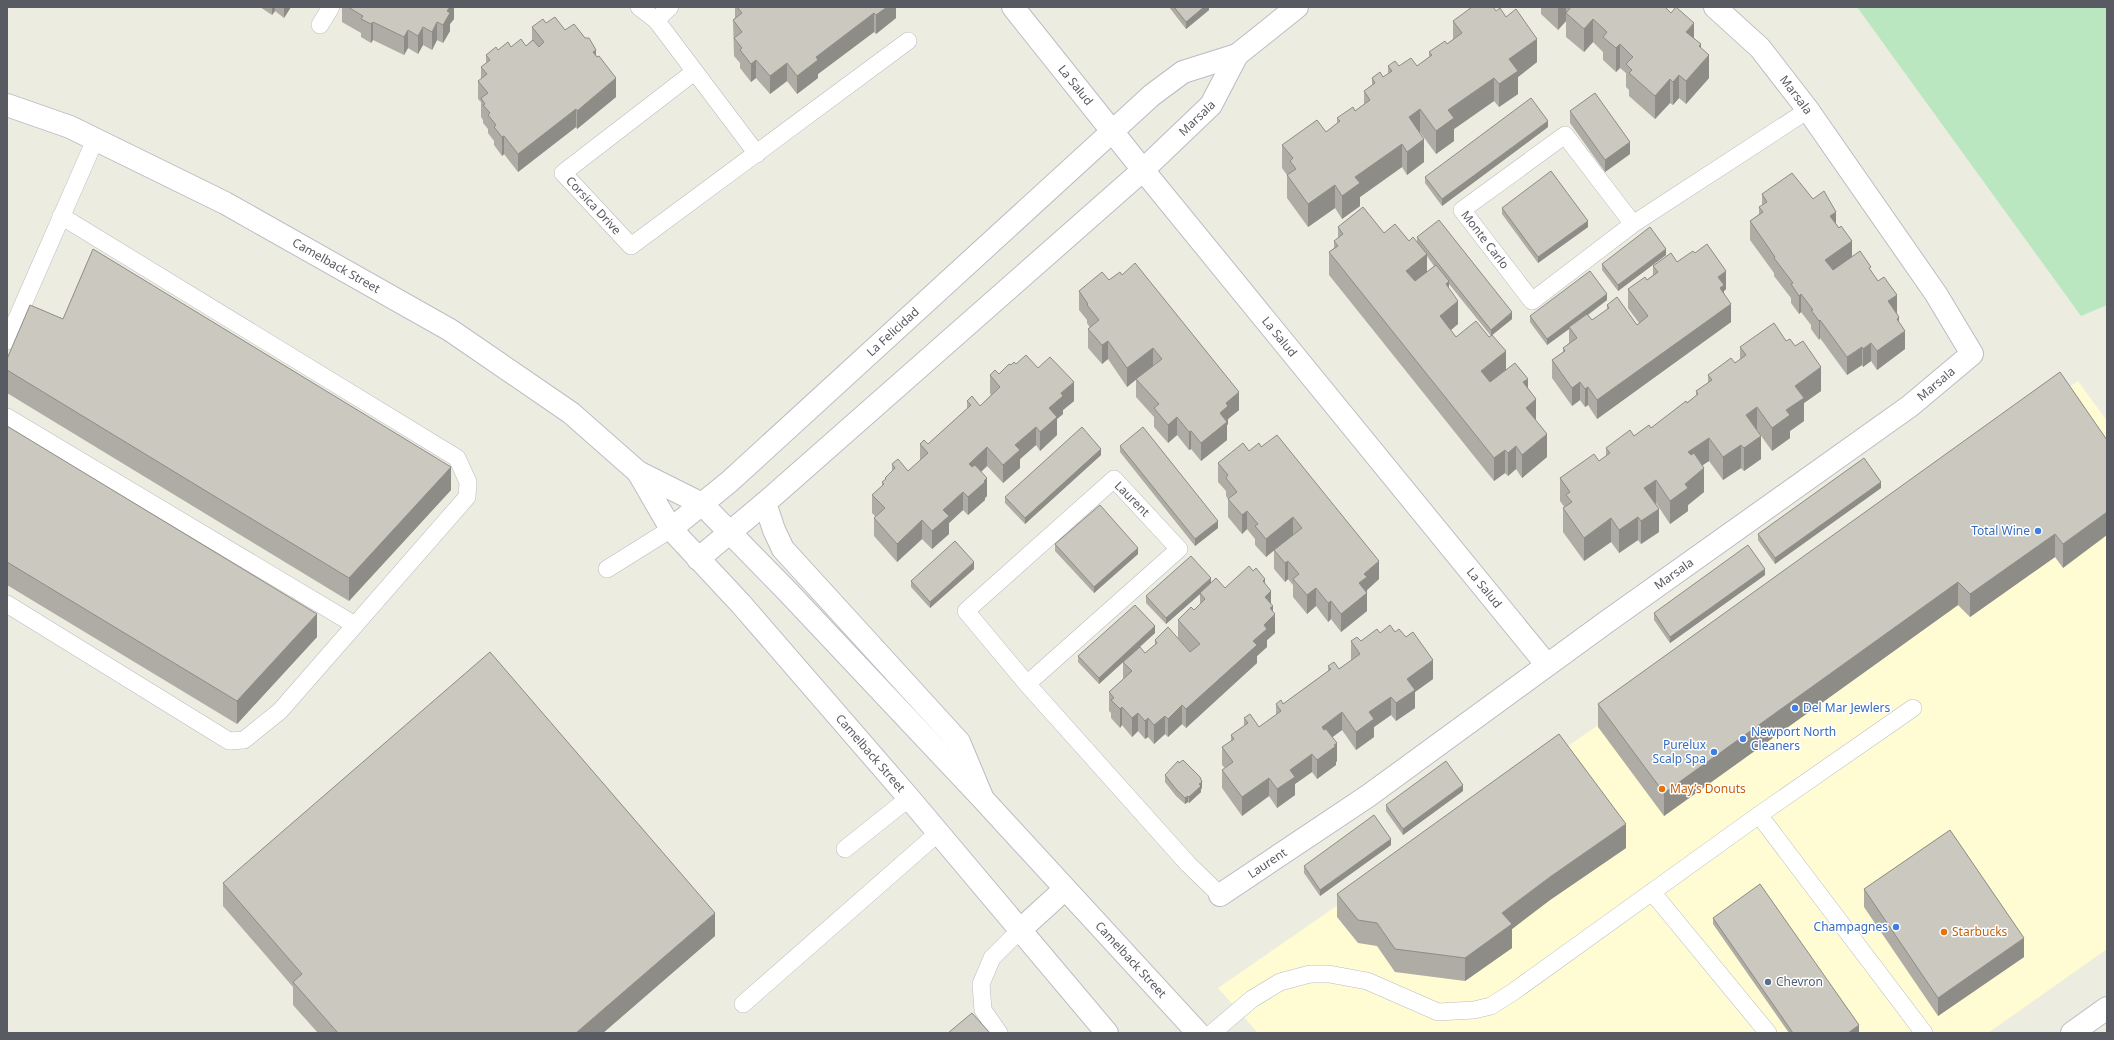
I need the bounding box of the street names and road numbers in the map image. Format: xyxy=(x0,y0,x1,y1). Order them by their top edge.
street label: La Salud xyxy=(1054,61,1097,109)
street label: Marsala xyxy=(1776,72,1817,118)
street label: Marsala xyxy=(1175,96,1219,140)
street label: Corsica Drive xyxy=(562,172,625,238)
street label: Monte Carlo xyxy=(1457,207,1513,272)
street label: Camelback Street xyxy=(289,234,384,297)
street label: La Felicidad xyxy=(863,303,923,360)
street label: La Salud xyxy=(1258,313,1301,360)
street label: Marsala xyxy=(1913,363,1959,405)
street label: Laurent xyxy=(1111,477,1154,521)
street label: Marsala xyxy=(1650,554,1697,594)
street label: La Salud xyxy=(1463,564,1506,611)
street label: Camelback Street xyxy=(832,710,910,796)
street label: Laurent xyxy=(1244,843,1291,882)
street label: Camelback Street xyxy=(1091,917,1171,1002)

